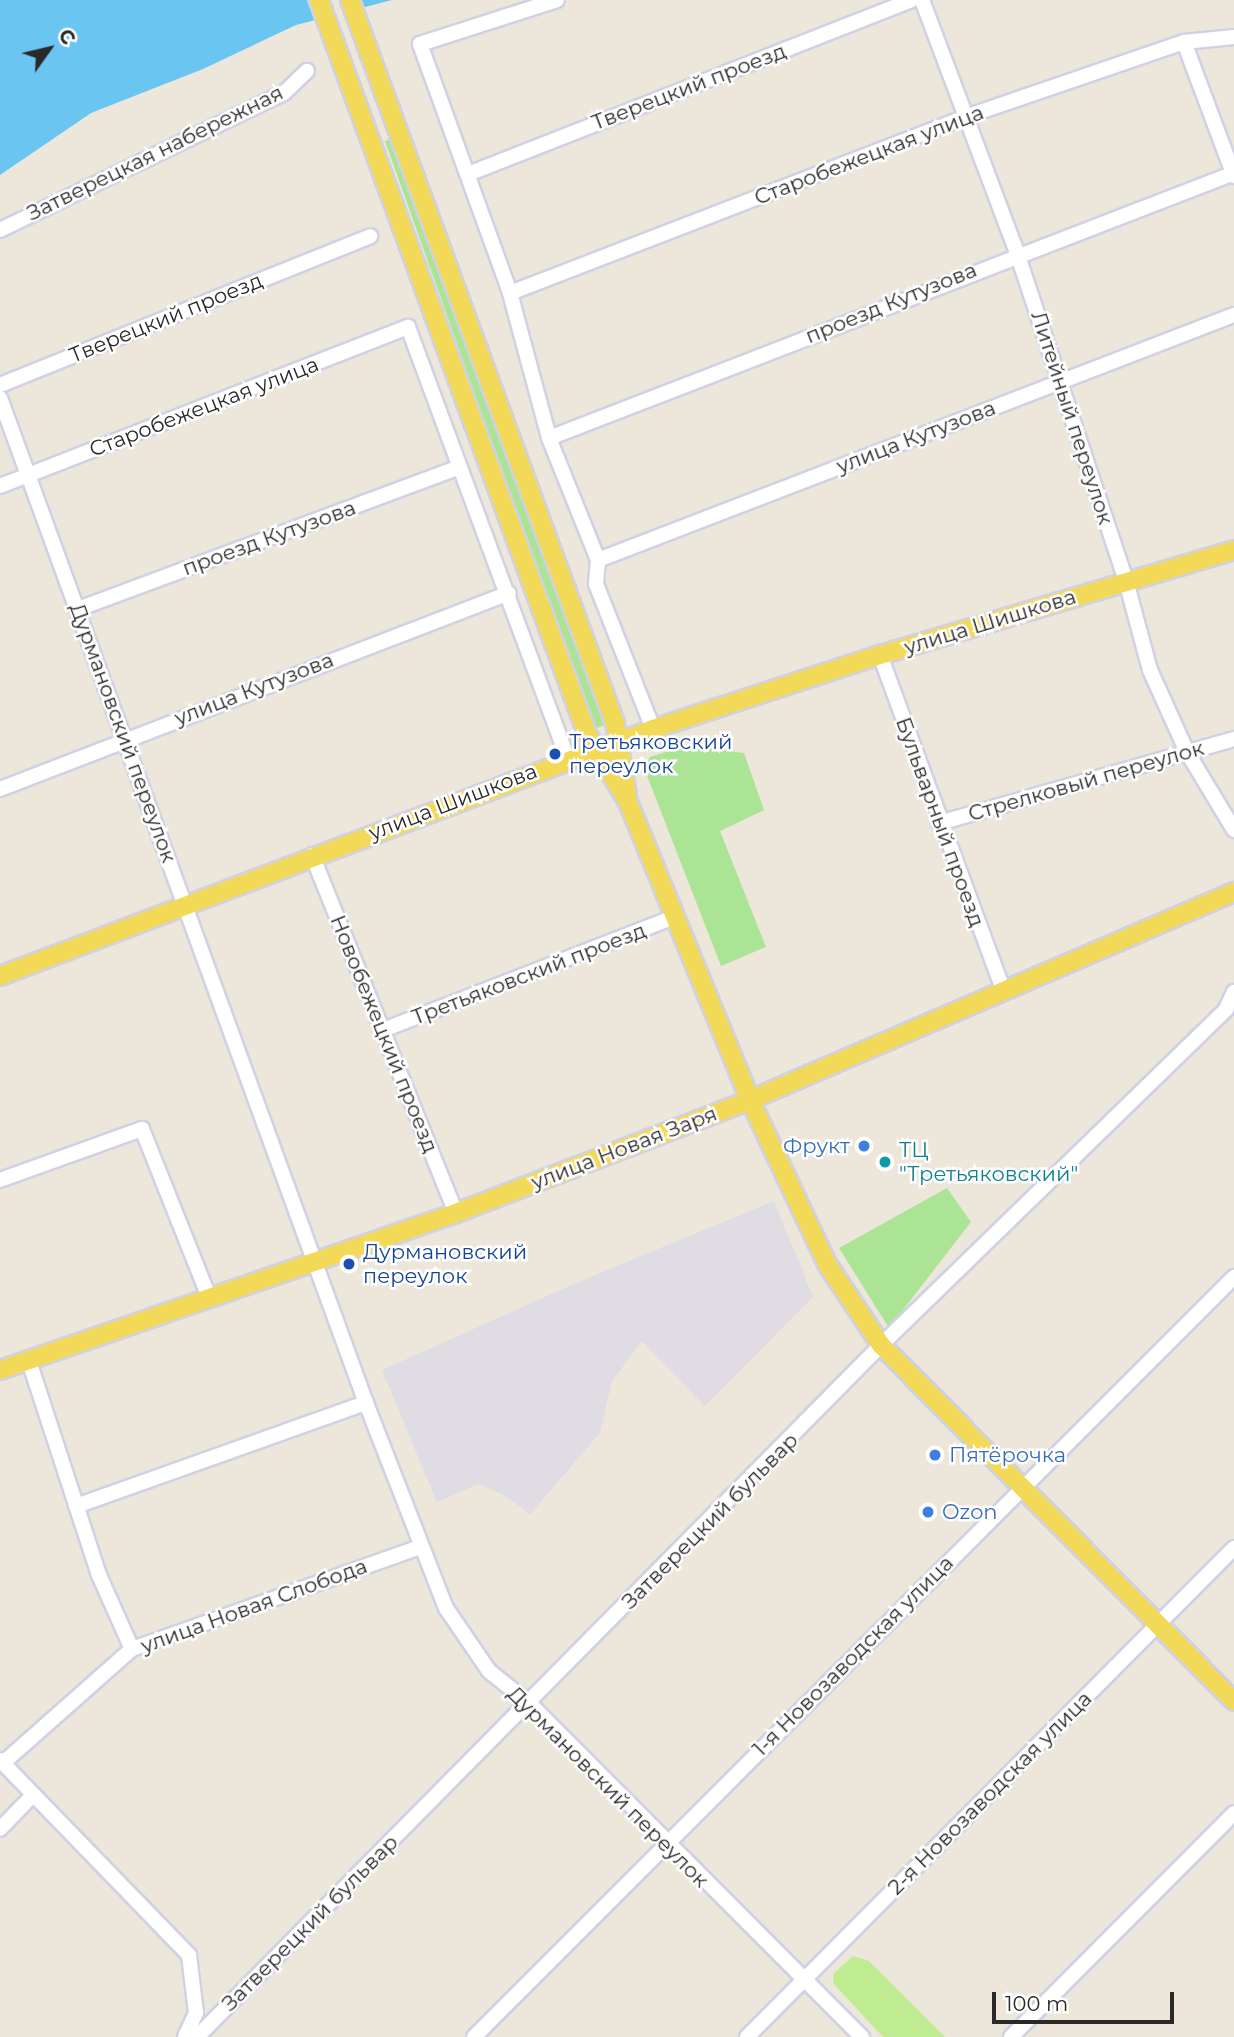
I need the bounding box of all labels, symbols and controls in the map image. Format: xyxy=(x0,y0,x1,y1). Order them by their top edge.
north arrow xyxy=(14,14,84,84)
text: С xyxy=(53,25,80,49)
street label: Тверецкий проезд xyxy=(588,38,790,136)
street label: Затверецкая набережная xyxy=(23,80,287,226)
street label: Старобежецкая улица xyxy=(751,100,987,210)
street label: проезд Кутузова xyxy=(802,257,980,349)
street label: Тверецкий проезд xyxy=(66,268,266,368)
street label: Литейный переулок xyxy=(1026,308,1118,528)
street label: Старобежецкая улица xyxy=(86,352,322,462)
street label: улица Кутузова xyxy=(833,395,999,479)
street label: проезд Кутузова xyxy=(179,495,359,581)
street label: улица Шишкова xyxy=(901,584,1079,660)
street label: Дурмановский переулок xyxy=(64,600,182,866)
street label: улица Кутузова xyxy=(171,647,337,731)
street label: Бульварный проезд xyxy=(890,714,990,930)
place label: Третьяковский переулок xyxy=(569,729,733,779)
street label: Стрелковый переулок xyxy=(965,735,1207,827)
marker: Третьяковский переулок xyxy=(547,746,563,762)
street label: улица Шишкова xyxy=(365,758,541,846)
street label: Новобежецкий проезд xyxy=(325,912,443,1156)
street label: Третьяковский проезд xyxy=(408,918,650,1030)
street label: улица Новая Заря xyxy=(528,1101,720,1195)
place label: Фрукт xyxy=(783,1133,850,1159)
place label: ТЦ "Третьяковский" xyxy=(899,1137,1078,1187)
marker: Фрукт xyxy=(856,1138,872,1154)
marker: ТЦ "Третьяковский" xyxy=(877,1154,893,1170)
place label: Дурмановский переулок xyxy=(363,1239,527,1289)
marker: Дурмановский переулок xyxy=(341,1256,357,1272)
street label: Затверецкий бульвар xyxy=(617,1428,803,1614)
place label: Пятёрочка xyxy=(949,1442,1066,1468)
marker: Пятёрочка xyxy=(927,1447,943,1463)
place label: Ozon xyxy=(942,1499,998,1525)
marker: Ozon xyxy=(920,1504,936,1520)
street label: 1-я Новозаводская улица xyxy=(748,1551,958,1761)
street label: улица Новая Слобода xyxy=(137,1553,371,1659)
street label: Дурмановский переулок xyxy=(502,1681,714,1893)
street label: 2-я Новозаводская улица xyxy=(883,1686,1097,1900)
street label: Затверецкий бульвар xyxy=(217,1830,403,2016)
scale bar xyxy=(996,1978,1178,2022)
text: 100 m xyxy=(1005,1991,1068,2016)

